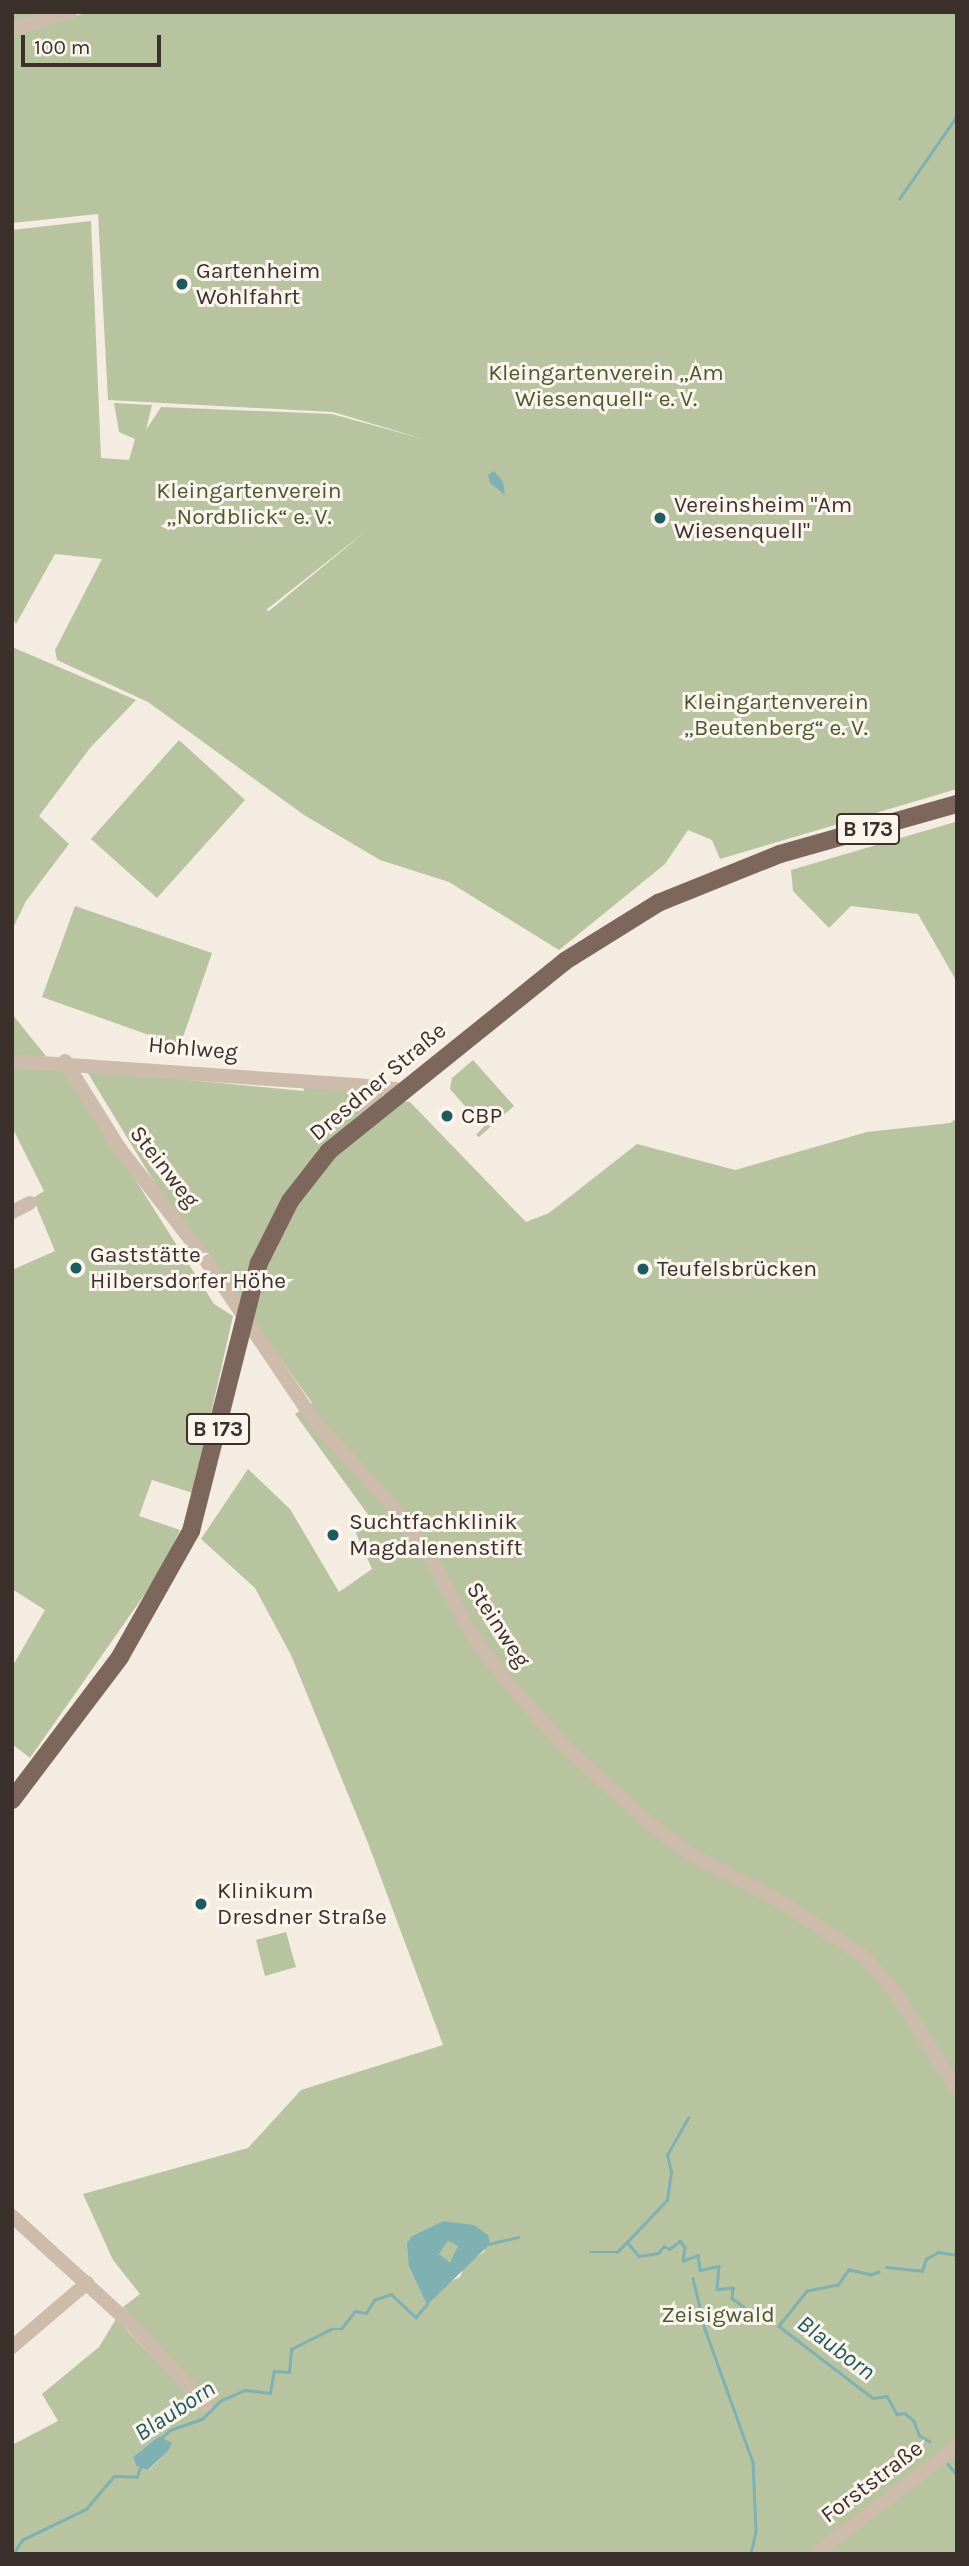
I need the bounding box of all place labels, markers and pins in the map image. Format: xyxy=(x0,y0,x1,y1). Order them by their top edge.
place label: Gartenheim Wohlfahrt xyxy=(196,257,320,311)
marker: Gartenheim Wohlfahrt xyxy=(174,276,190,292)
place label: Vereinsheim "Am Wiesenquell" xyxy=(674,491,852,545)
marker: Vereinsheim "Am Wiesenquell" xyxy=(652,510,668,526)
place label: CBP xyxy=(461,1102,502,1130)
marker: CBP xyxy=(439,1108,455,1124)
place label: Gaststätte Hilbersdorfer Höhe xyxy=(90,1241,286,1295)
place label: Teufelsbrücken xyxy=(657,1255,817,1283)
marker: Gaststätte Hilbersdorfer Höhe xyxy=(68,1260,84,1276)
marker: Teufelsbrücken xyxy=(635,1261,651,1277)
place label: Suchtfachklinik Magdalenenstift xyxy=(349,1508,522,1562)
marker: Suchtfachklinik Magdalenenstift xyxy=(323,1525,343,1545)
place label: Klinikum Dresdner Straße xyxy=(217,1877,387,1931)
marker: Klinikum Dresdner Straße xyxy=(191,1894,211,1914)

